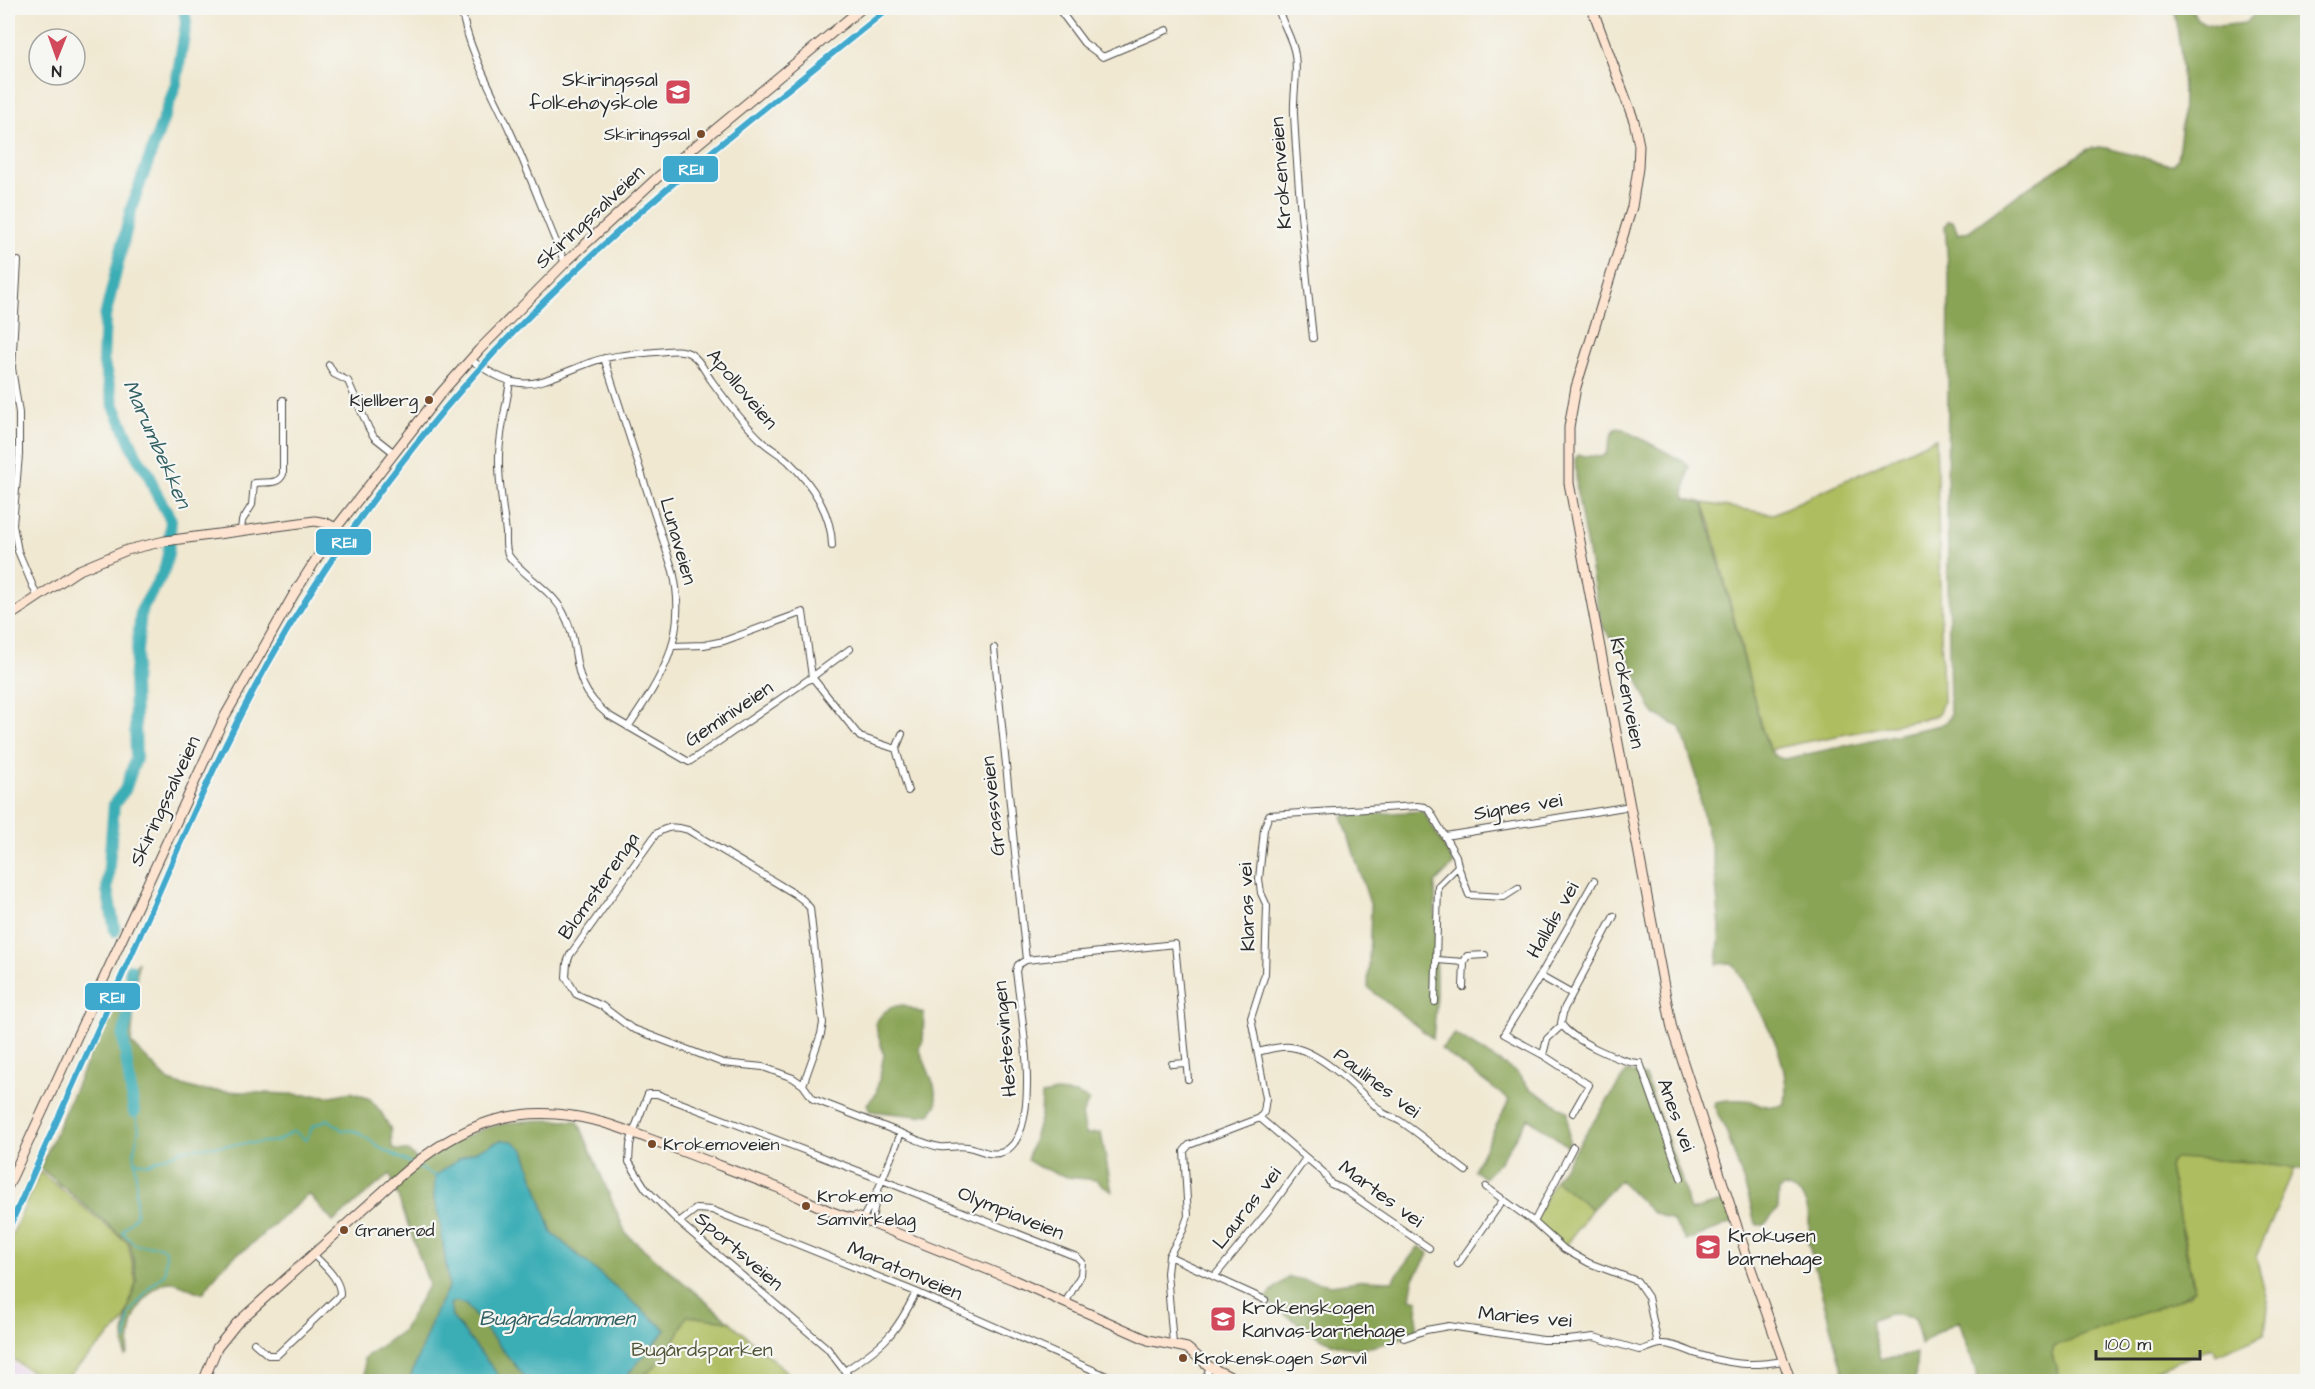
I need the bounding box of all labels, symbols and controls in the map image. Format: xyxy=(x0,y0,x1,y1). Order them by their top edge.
north arrow xyxy=(27,27,87,87)
text: N xyxy=(52,60,62,82)
place label: Skiringssal folkehøyskole xyxy=(529,66,658,118)
school or university icon: Skiringssal folkehøyskole xyxy=(663,77,693,107)
street label: Krokenveien xyxy=(1263,116,1299,230)
place label: Skiringssal xyxy=(604,122,690,148)
marker: Skiringssal xyxy=(695,128,707,140)
line badge: RE11 xyxy=(662,155,719,183)
street label: Skiringssalveien xyxy=(529,159,652,276)
text: RE11 xyxy=(679,159,704,181)
street label: Apolloveien xyxy=(700,343,784,435)
water label: Marumbekken xyxy=(116,375,199,514)
place label: Kjellberg xyxy=(349,388,418,414)
marker: Kjellberg xyxy=(423,394,435,406)
street label: Lunaveien xyxy=(652,494,704,588)
line badge: RE11 xyxy=(315,528,372,556)
text: RE11 xyxy=(332,532,357,554)
street label: Krokenveien xyxy=(1603,635,1651,751)
street label: Geminiveien xyxy=(679,674,779,754)
street label: Skiringssalveien xyxy=(123,731,208,871)
street label: Grassveien xyxy=(974,755,1012,857)
street label: Signes vei xyxy=(1472,786,1564,829)
street label: Blomsterenga xyxy=(552,827,647,946)
street label: Klaras vei xyxy=(1231,862,1263,952)
street label: Halldis vei xyxy=(1520,877,1586,963)
street label: Hestesvingen xyxy=(986,980,1025,1098)
line badge: RE11 xyxy=(84,982,141,1011)
text: RE11 xyxy=(100,987,125,1009)
street label: Paulines vei xyxy=(1328,1041,1426,1125)
street label: Anes vei xyxy=(1650,1075,1702,1155)
place label: Krokemoveien xyxy=(663,1132,779,1157)
marker: Krokemoveien xyxy=(646,1138,658,1150)
street label: Martes vei xyxy=(1333,1154,1429,1234)
street label: Lauras vei xyxy=(1206,1161,1288,1255)
street label: Olympiaveien xyxy=(953,1179,1068,1248)
place label: Krokemo Samvirkelag xyxy=(817,1184,916,1233)
marker: Krokemo Samvirkelag xyxy=(800,1200,812,1212)
street label: Sportsveien xyxy=(689,1205,789,1297)
place label: Granerød xyxy=(355,1218,435,1243)
place label: Krokusen barnehage xyxy=(1728,1222,1823,1274)
marker: Granerød xyxy=(338,1224,350,1236)
school or university icon: Krokusen barnehage xyxy=(1693,1232,1723,1262)
street label: Maratonveien xyxy=(843,1234,967,1308)
place label: Krokenskogen Kanvas-barnehage xyxy=(1242,1294,1406,1346)
street label: Maries vei xyxy=(1477,1299,1573,1335)
water label: Bugårdsdammen xyxy=(479,1304,636,1334)
school or university icon: Krokenskogen Kanvas-barnehage xyxy=(1208,1304,1238,1334)
scale bar xyxy=(2096,1323,2200,1361)
text: 100 m xyxy=(2105,1332,2151,1357)
park label: Bugårdsparken xyxy=(631,1336,773,1365)
place label: Krokenskogen Sørvil xyxy=(1194,1346,1367,1372)
marker: Krokenskogen Sørvil xyxy=(1177,1352,1189,1364)

